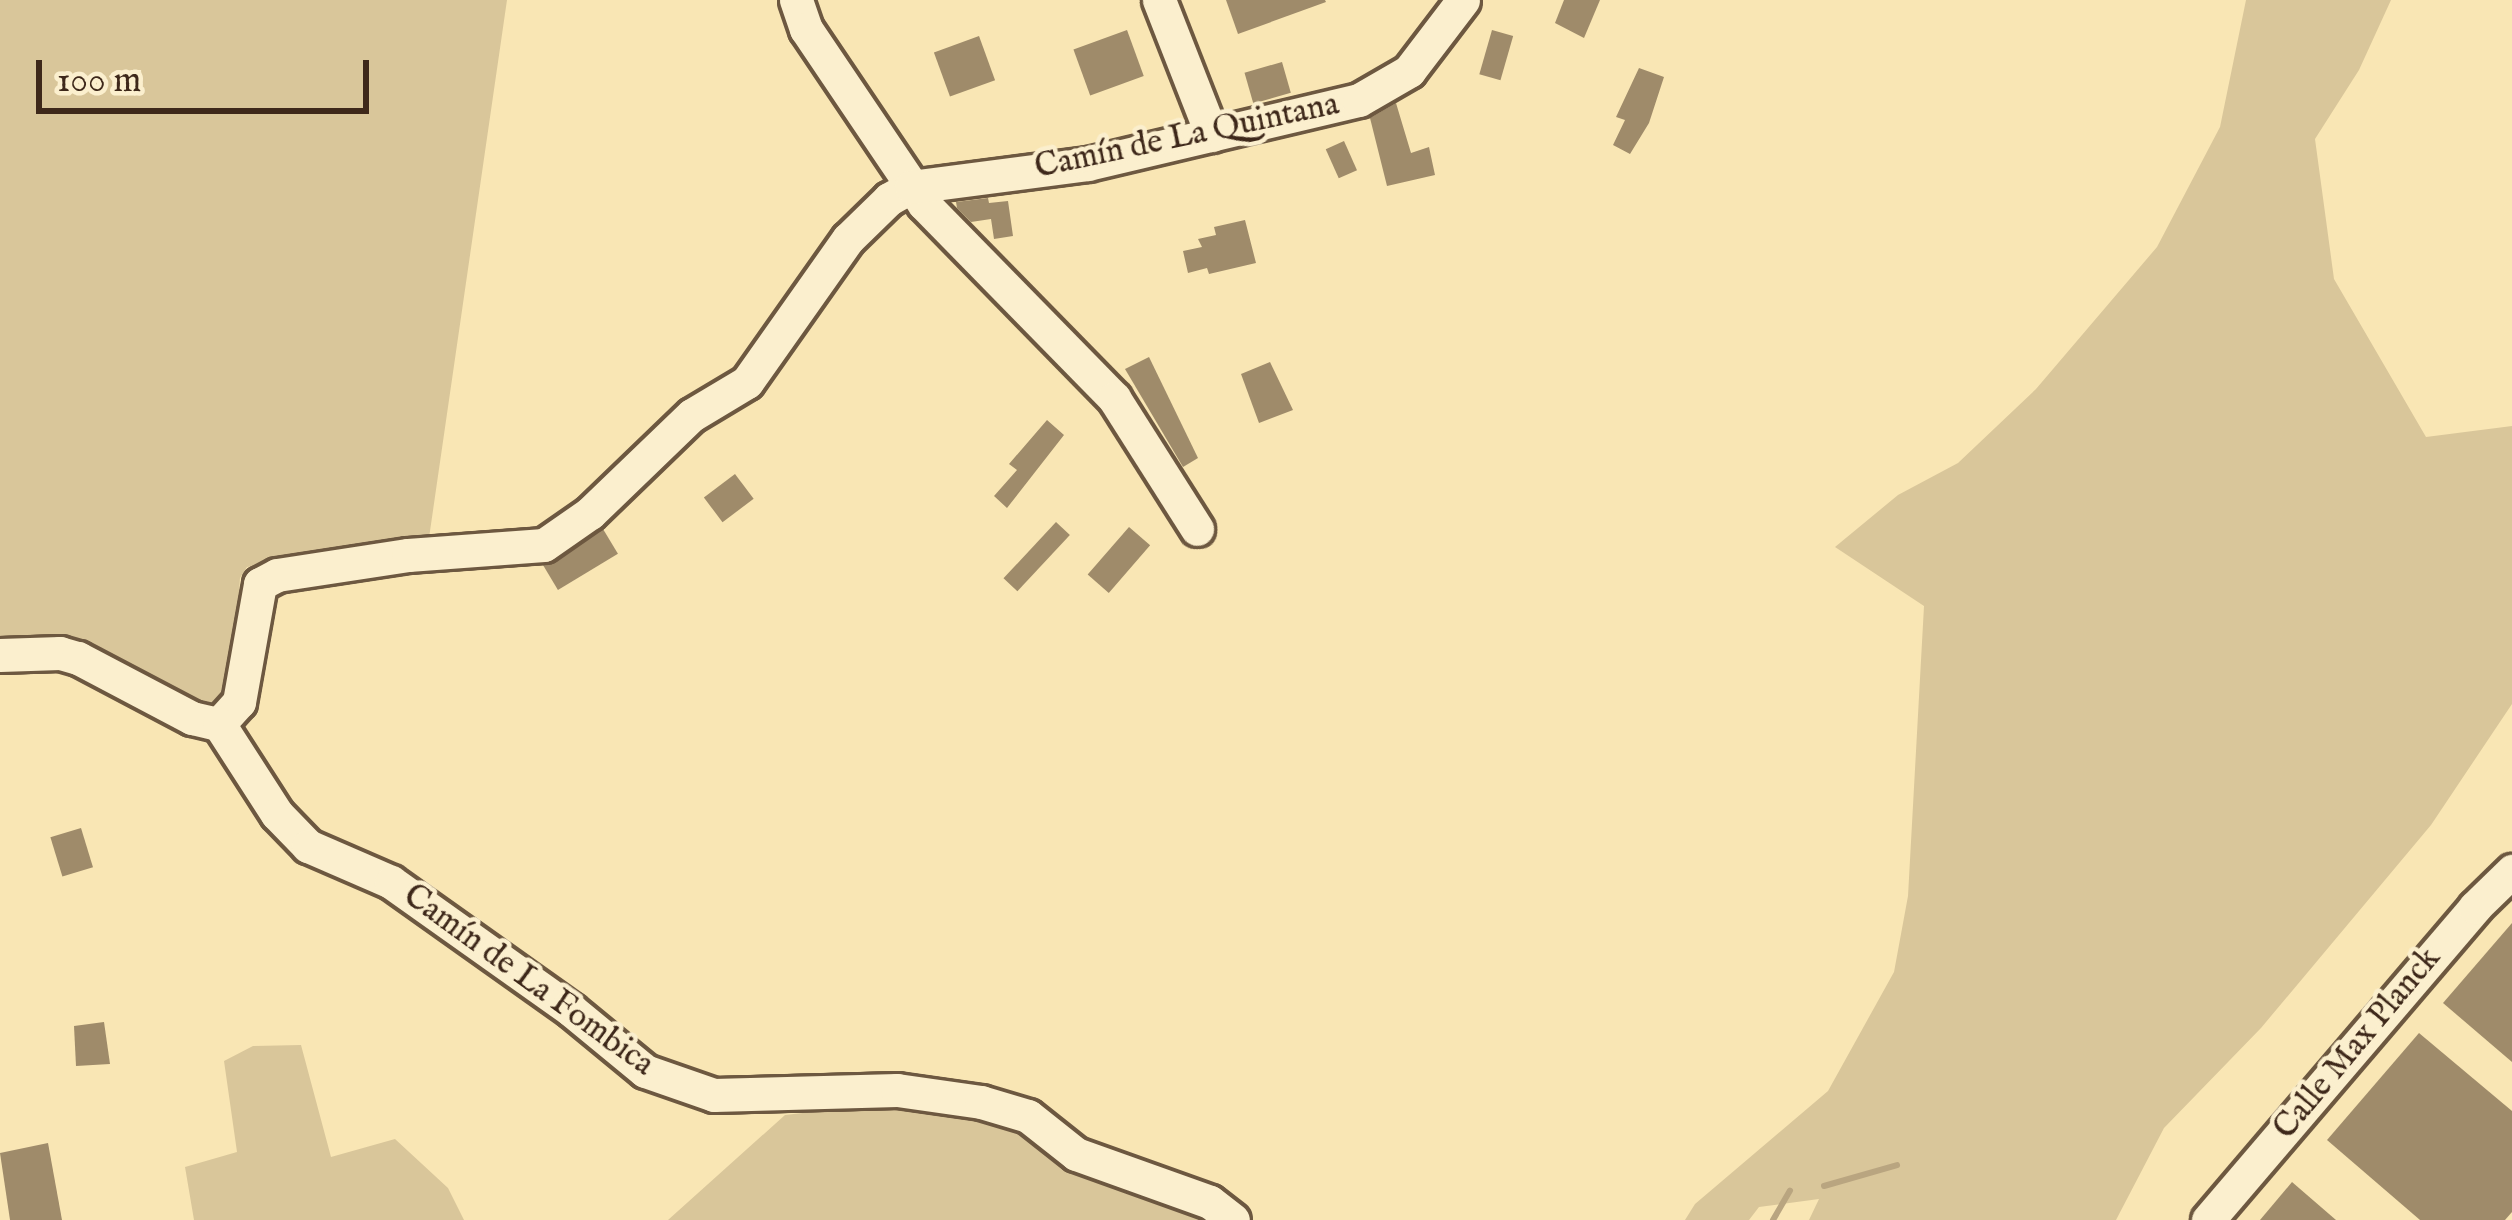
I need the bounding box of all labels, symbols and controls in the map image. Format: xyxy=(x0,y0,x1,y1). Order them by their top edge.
scale bar xyxy=(42,36,375,110)
text: 100 m xyxy=(57,58,141,104)
street label: Camín de La Quintana xyxy=(1031,85,1343,189)
street label: Camín de La Fombica xyxy=(395,877,661,1085)
street label: Calle Max Planck xyxy=(2266,940,2450,1148)

